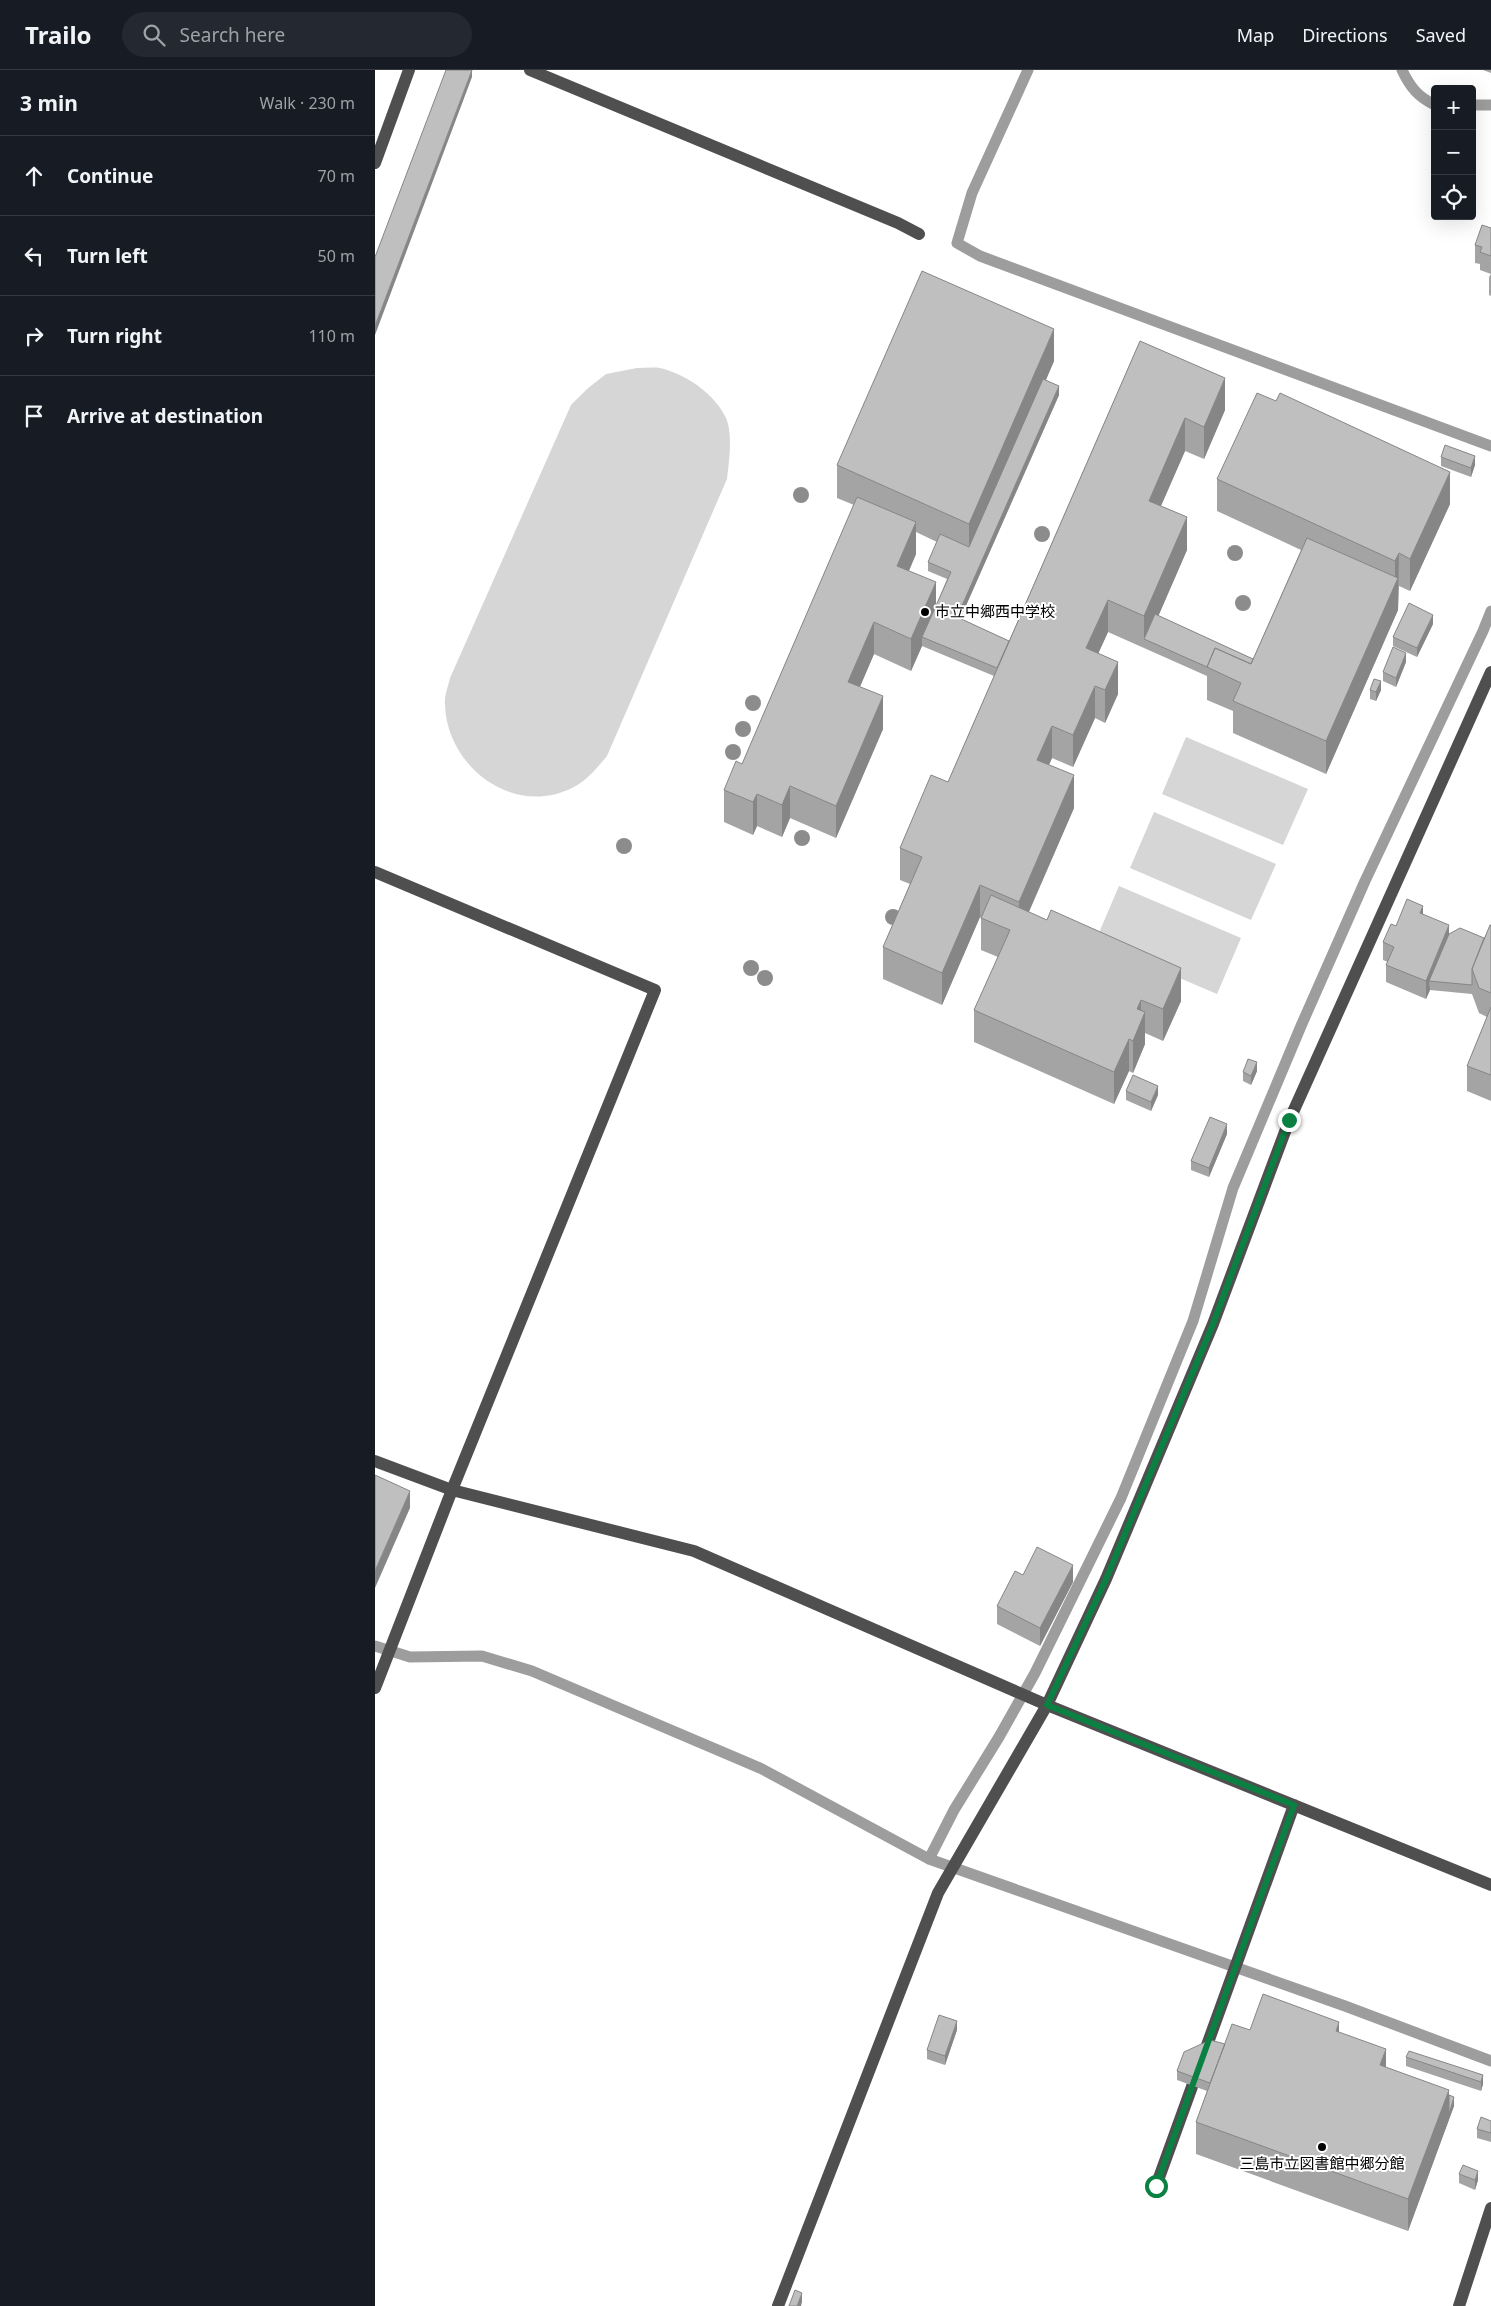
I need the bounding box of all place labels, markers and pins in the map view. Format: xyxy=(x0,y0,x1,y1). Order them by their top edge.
place label: 市立中郷西中学校 xyxy=(935,601,1055,621)
marker: 市立中郷西中学校 xyxy=(919,606,931,618)
marker: 三島市立図書館中郷分館 xyxy=(1316,2141,1328,2153)
place label: 三島市立図書館中郷分館 xyxy=(1239,2153,1405,2173)

